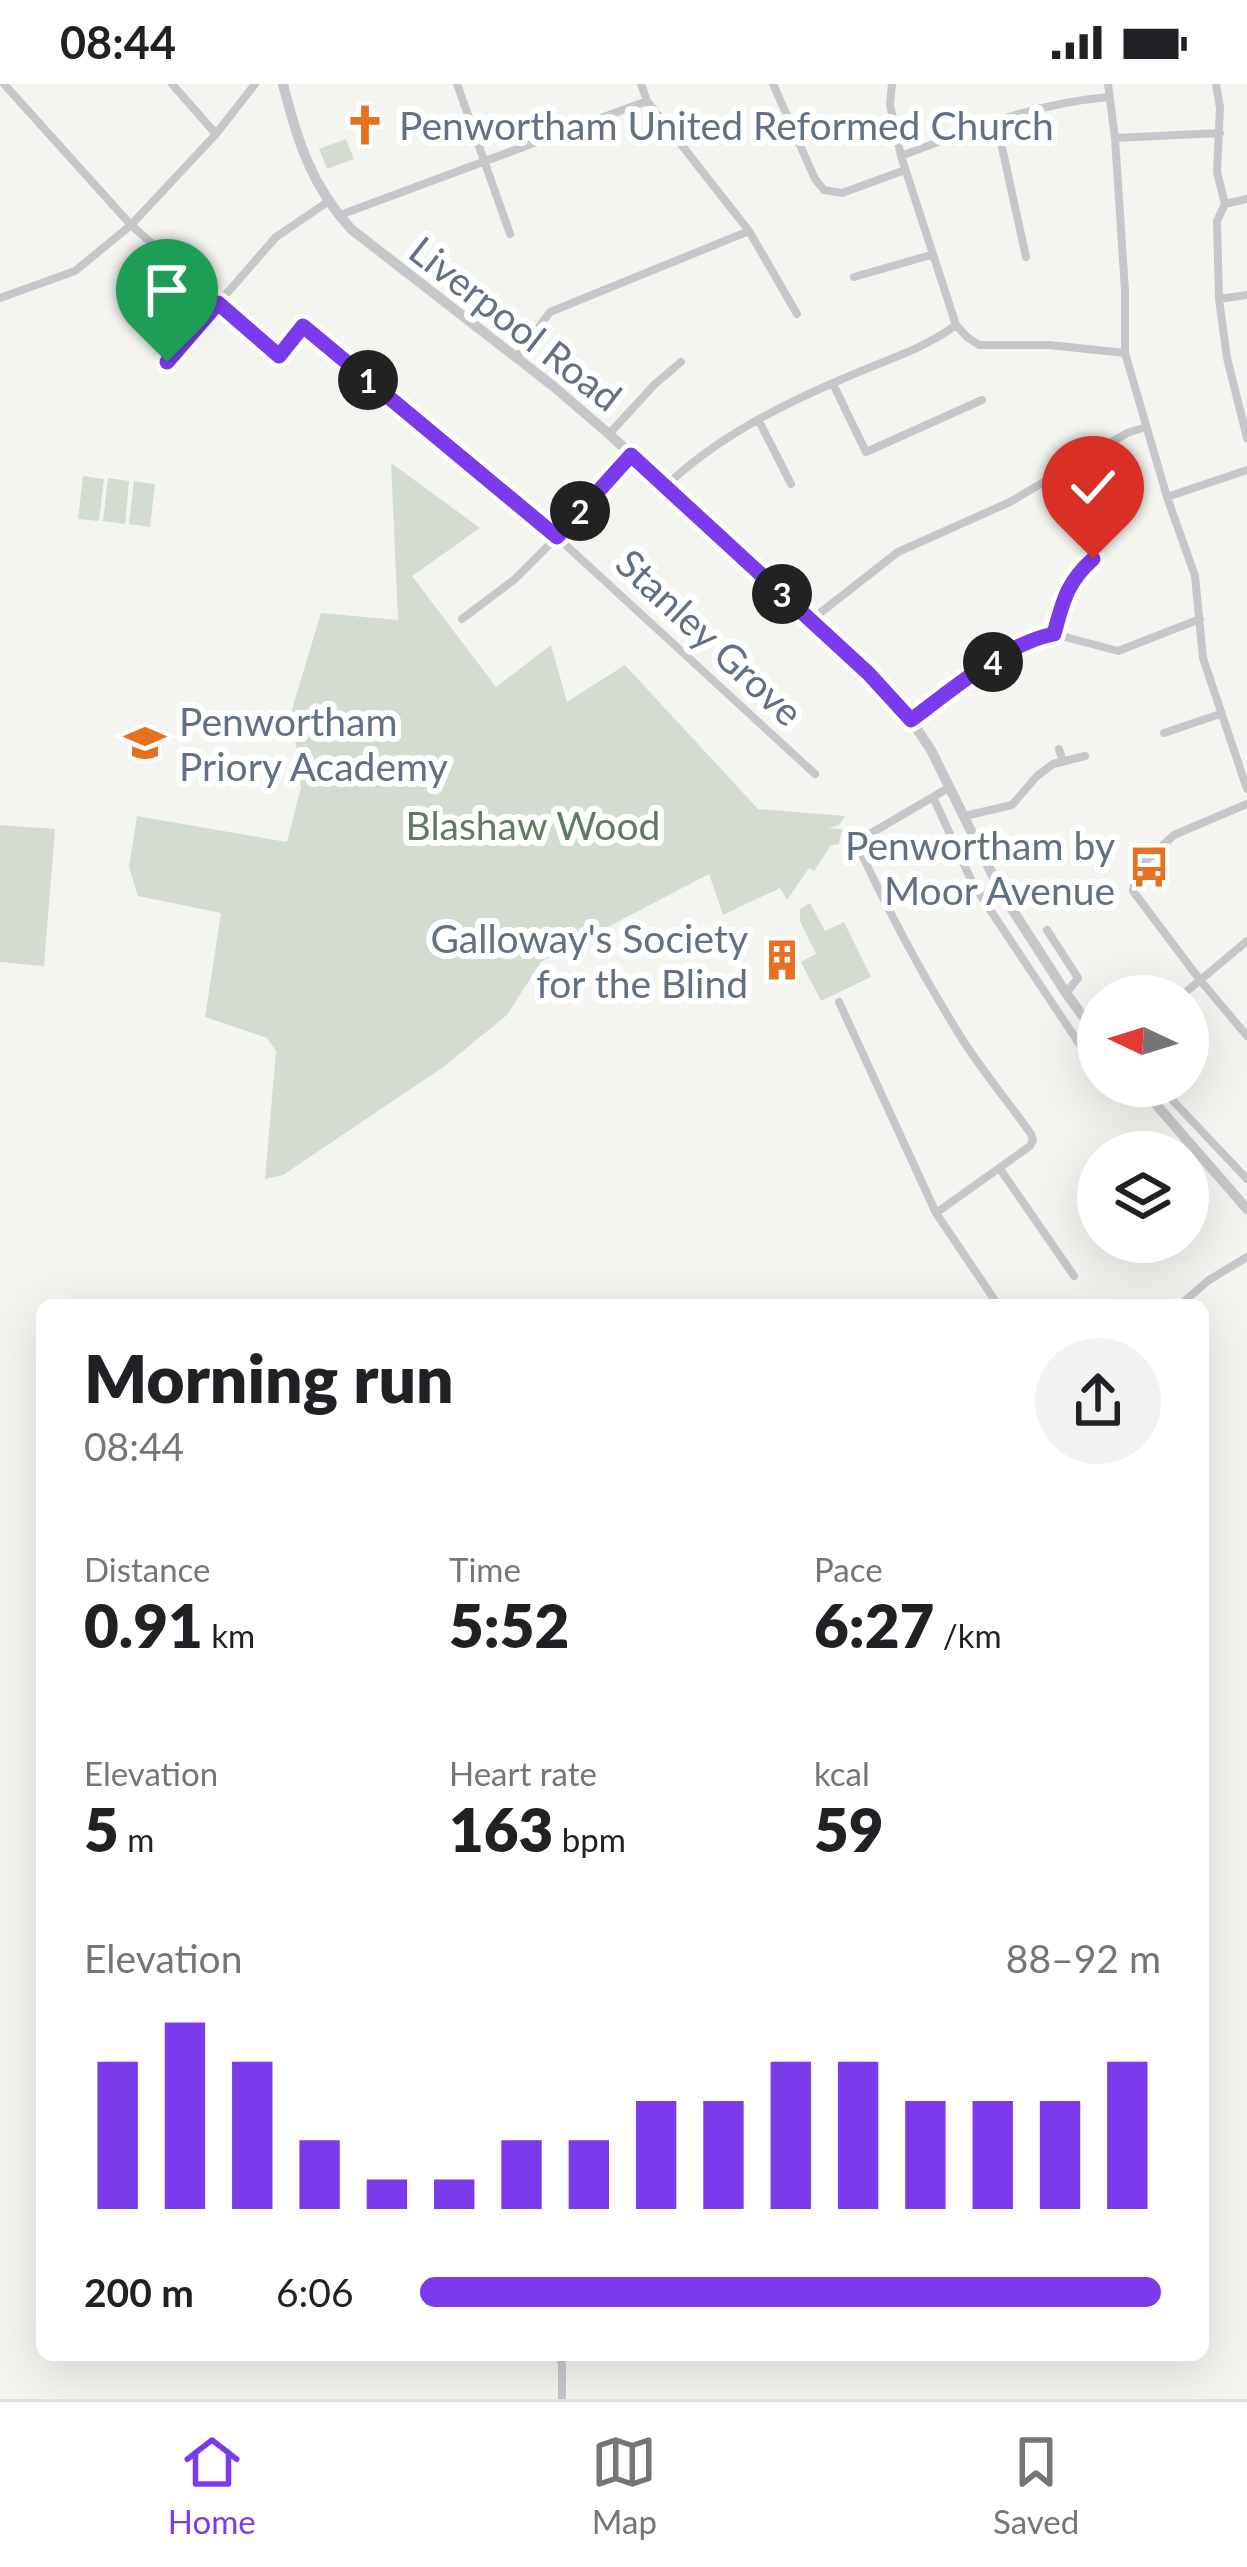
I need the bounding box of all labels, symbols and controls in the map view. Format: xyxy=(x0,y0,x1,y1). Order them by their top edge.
text: 08:44 xyxy=(60,15,176,69)
church icon: Penwortham United Reformed Church xyxy=(342,102,388,148)
place label: Penwortham United Reformed Church xyxy=(399,102,1054,148)
street label: Liverpool Road xyxy=(401,226,631,420)
pin xyxy=(116,239,218,362)
icon: arrive xyxy=(134,257,200,323)
pin: 1 xyxy=(338,350,398,410)
text: 1 xyxy=(358,360,378,400)
pin xyxy=(1042,436,1144,559)
icon: check xyxy=(1060,454,1126,520)
pin: 2 xyxy=(550,481,610,541)
text: 2 xyxy=(570,491,590,531)
street label: Stanley Grove xyxy=(608,539,812,735)
pin: 3 xyxy=(752,564,812,624)
text: 3 xyxy=(772,574,792,614)
pin: 4 xyxy=(963,632,1023,692)
text: 4 xyxy=(983,642,1003,682)
place label: Penwortham Priory Academy xyxy=(179,698,448,789)
school or university icon: Penwortham Priory Academy xyxy=(122,720,168,766)
park label: Blashaw Wood xyxy=(406,802,660,848)
place label: Penwortham by Moor Avenue xyxy=(845,822,1115,913)
bus stop icon: Penwortham by Moor Avenue xyxy=(1126,844,1172,890)
place label: Galloway's Society for the Blind xyxy=(430,915,748,1006)
building icon: Galloway's Society for the Blind xyxy=(759,937,805,983)
north arrow xyxy=(1077,975,1209,1107)
map controls xyxy=(1077,975,1209,1263)
button: layers xyxy=(1077,1131,1209,1263)
text: Morning run xyxy=(84,1338,454,1417)
button: share xyxy=(1035,1338,1161,1464)
text: 08:44 xyxy=(84,1423,184,1469)
text: Distance xyxy=(84,1549,211,1589)
text: Time xyxy=(449,1549,521,1589)
text: Pace xyxy=(814,1549,883,1589)
text: 0.91 xyxy=(84,1589,203,1661)
text: 5:52 xyxy=(449,1589,569,1661)
text: 6:27 xyxy=(814,1589,934,1661)
text: km xyxy=(203,1615,255,1655)
text: /km xyxy=(934,1615,1002,1655)
text: Elevation xyxy=(84,1753,218,1793)
text: Heart rate xyxy=(449,1753,597,1793)
text: kcal xyxy=(814,1753,870,1793)
text: 5 xyxy=(84,1793,119,1865)
text: 163 xyxy=(449,1793,553,1865)
text: 59 xyxy=(814,1793,884,1865)
text: m xyxy=(119,1819,154,1859)
text: bpm xyxy=(553,1819,626,1859)
text: Elevation xyxy=(84,1935,242,1981)
text: 88–92 m xyxy=(1006,1935,1161,1981)
text: 200 m xyxy=(84,2269,194,2315)
text: 6:06 xyxy=(276,2269,354,2315)
tab: Home xyxy=(168,2429,256,2541)
tab: Map xyxy=(591,2429,657,2541)
tab: Saved xyxy=(993,2429,1079,2541)

